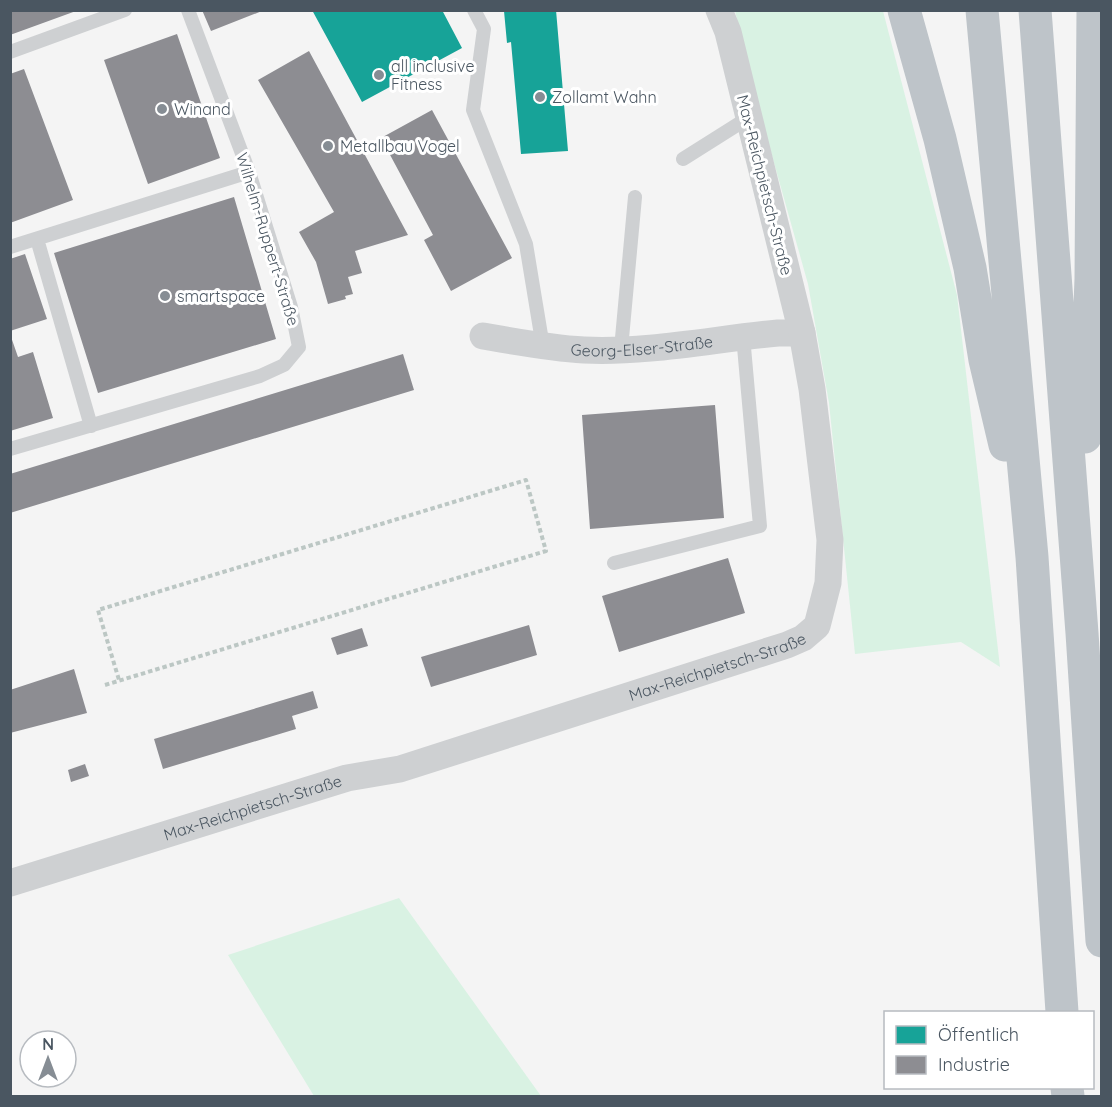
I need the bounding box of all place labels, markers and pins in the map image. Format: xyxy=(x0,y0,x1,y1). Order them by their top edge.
place label: all inclusive Fitness xyxy=(391,56,474,94)
marker: all inclusive Fitness xyxy=(372,68,386,82)
place label: Zollamt Wahn xyxy=(552,87,657,107)
marker: Zollamt Wahn xyxy=(533,90,547,104)
place label: Winand xyxy=(174,99,231,119)
marker: Winand xyxy=(155,102,169,116)
place label: Metallbau Vogel xyxy=(340,136,460,156)
marker: Metallbau Vogel xyxy=(321,139,335,153)
place label: smartspace xyxy=(177,286,265,306)
marker: smartspace xyxy=(158,289,172,303)

